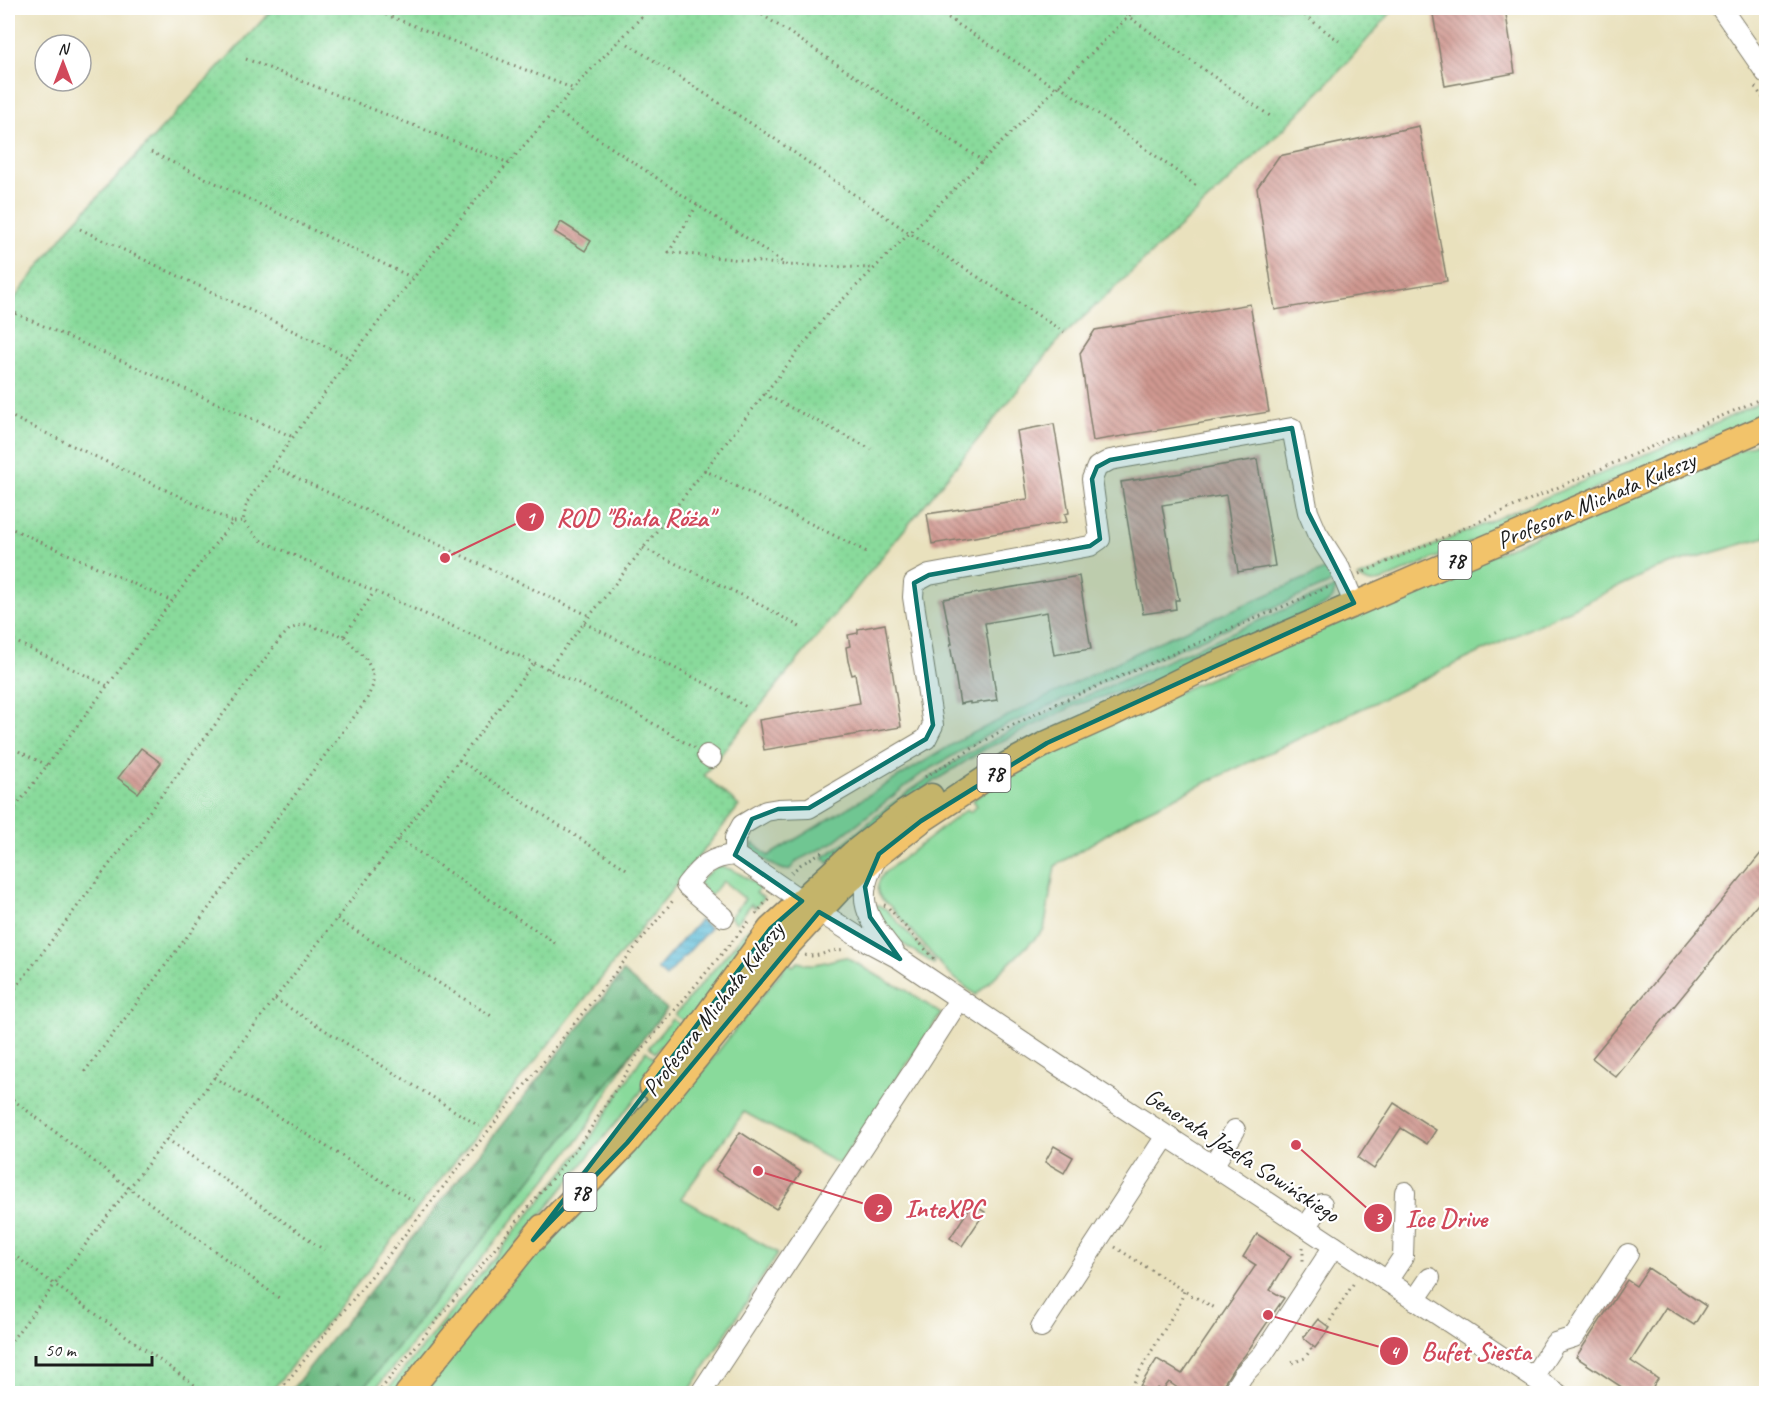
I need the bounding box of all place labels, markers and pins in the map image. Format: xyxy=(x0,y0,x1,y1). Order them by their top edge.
callout: ROD "Biała Róża" xyxy=(515,495,726,539)
callout: InteXPC xyxy=(863,1186,996,1230)
callout: Ice Drive xyxy=(1363,1196,1499,1240)
callout: Bufet Siesta xyxy=(1379,1329,1544,1373)

